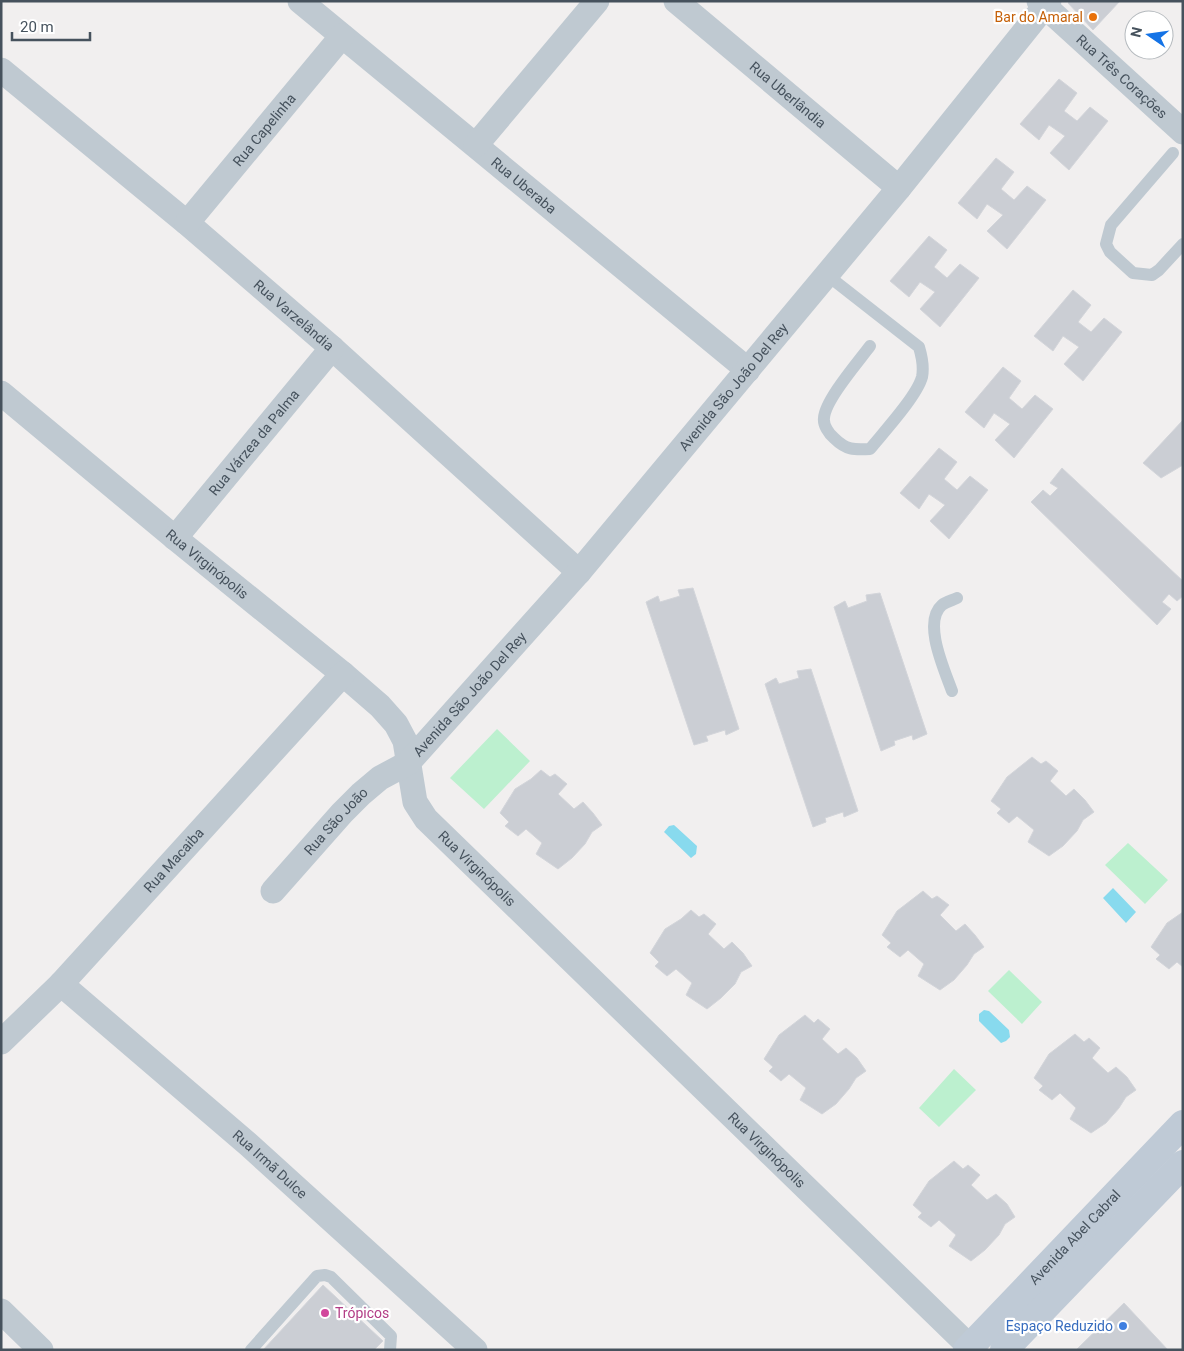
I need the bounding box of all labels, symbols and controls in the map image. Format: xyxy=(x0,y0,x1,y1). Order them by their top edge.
place label: Bar do Amaral xyxy=(995,9,1083,25)
scale bar xyxy=(12,10,90,42)
north arrow xyxy=(1124,10,1174,60)
marker: Bar do Amaral xyxy=(1087,11,1099,23)
text: 20 m xyxy=(20,18,54,36)
text: N xyxy=(1127,25,1145,39)
street label: Rua Três Corações xyxy=(1073,31,1171,122)
street label: Rua Uberlândia xyxy=(747,58,829,131)
street label: Rua Capelinha xyxy=(230,90,299,169)
street label: Rua Uberaba xyxy=(488,154,560,217)
street label: Rua Varzelândia xyxy=(251,276,337,354)
street label: Avenida São João Del Rey xyxy=(675,319,791,454)
street label: Rua Várzea da Palma xyxy=(206,386,302,499)
street label: Rua Virginópolis xyxy=(163,526,252,602)
street label: Avenida São João Del Rey xyxy=(410,628,530,760)
street label: Rua São João xyxy=(301,784,371,858)
street label: Rua Macaiba xyxy=(141,825,207,895)
street label: Rua Virginópolis xyxy=(435,827,519,910)
street label: Rua Virginópolis xyxy=(725,1109,809,1191)
street label: Rua Irmã Dulce xyxy=(230,1127,310,1202)
street label: Avenida Abel Cabral xyxy=(1026,1187,1124,1288)
place label: Trópicos xyxy=(335,1305,389,1321)
marker: Trópicos xyxy=(319,1307,331,1319)
place label: Espaço Reduzido xyxy=(1006,1318,1113,1334)
marker: Espaço Reduzido xyxy=(1117,1320,1129,1332)

